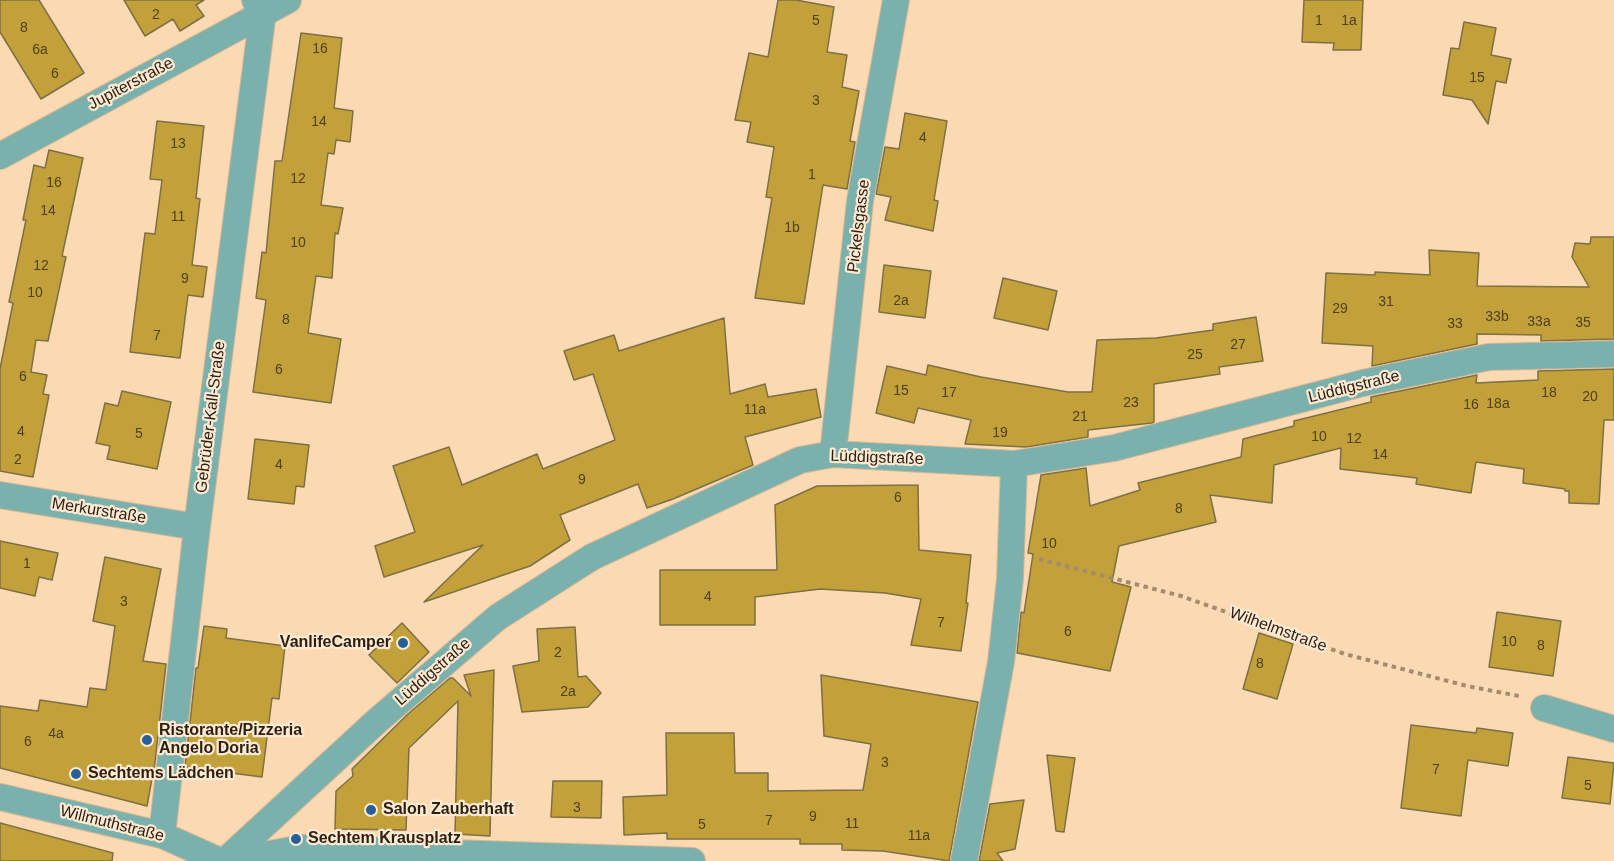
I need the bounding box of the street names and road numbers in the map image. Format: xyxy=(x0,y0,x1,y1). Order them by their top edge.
street label: Jupiterstraße xyxy=(85,54,177,114)
street label: Pickelsgasse xyxy=(844,178,874,274)
street label: Gebrüder-Kall-Straße xyxy=(192,340,230,494)
street label: Lüddigstraße xyxy=(1306,366,1402,408)
street label: Lüddigstraße xyxy=(830,447,924,469)
street label: Merkurstraße xyxy=(51,494,147,528)
street label: Wilhelmstraße xyxy=(1227,603,1329,657)
street label: Lüddigstraße xyxy=(391,634,475,710)
street label: Willmuthstraße xyxy=(58,802,166,846)

